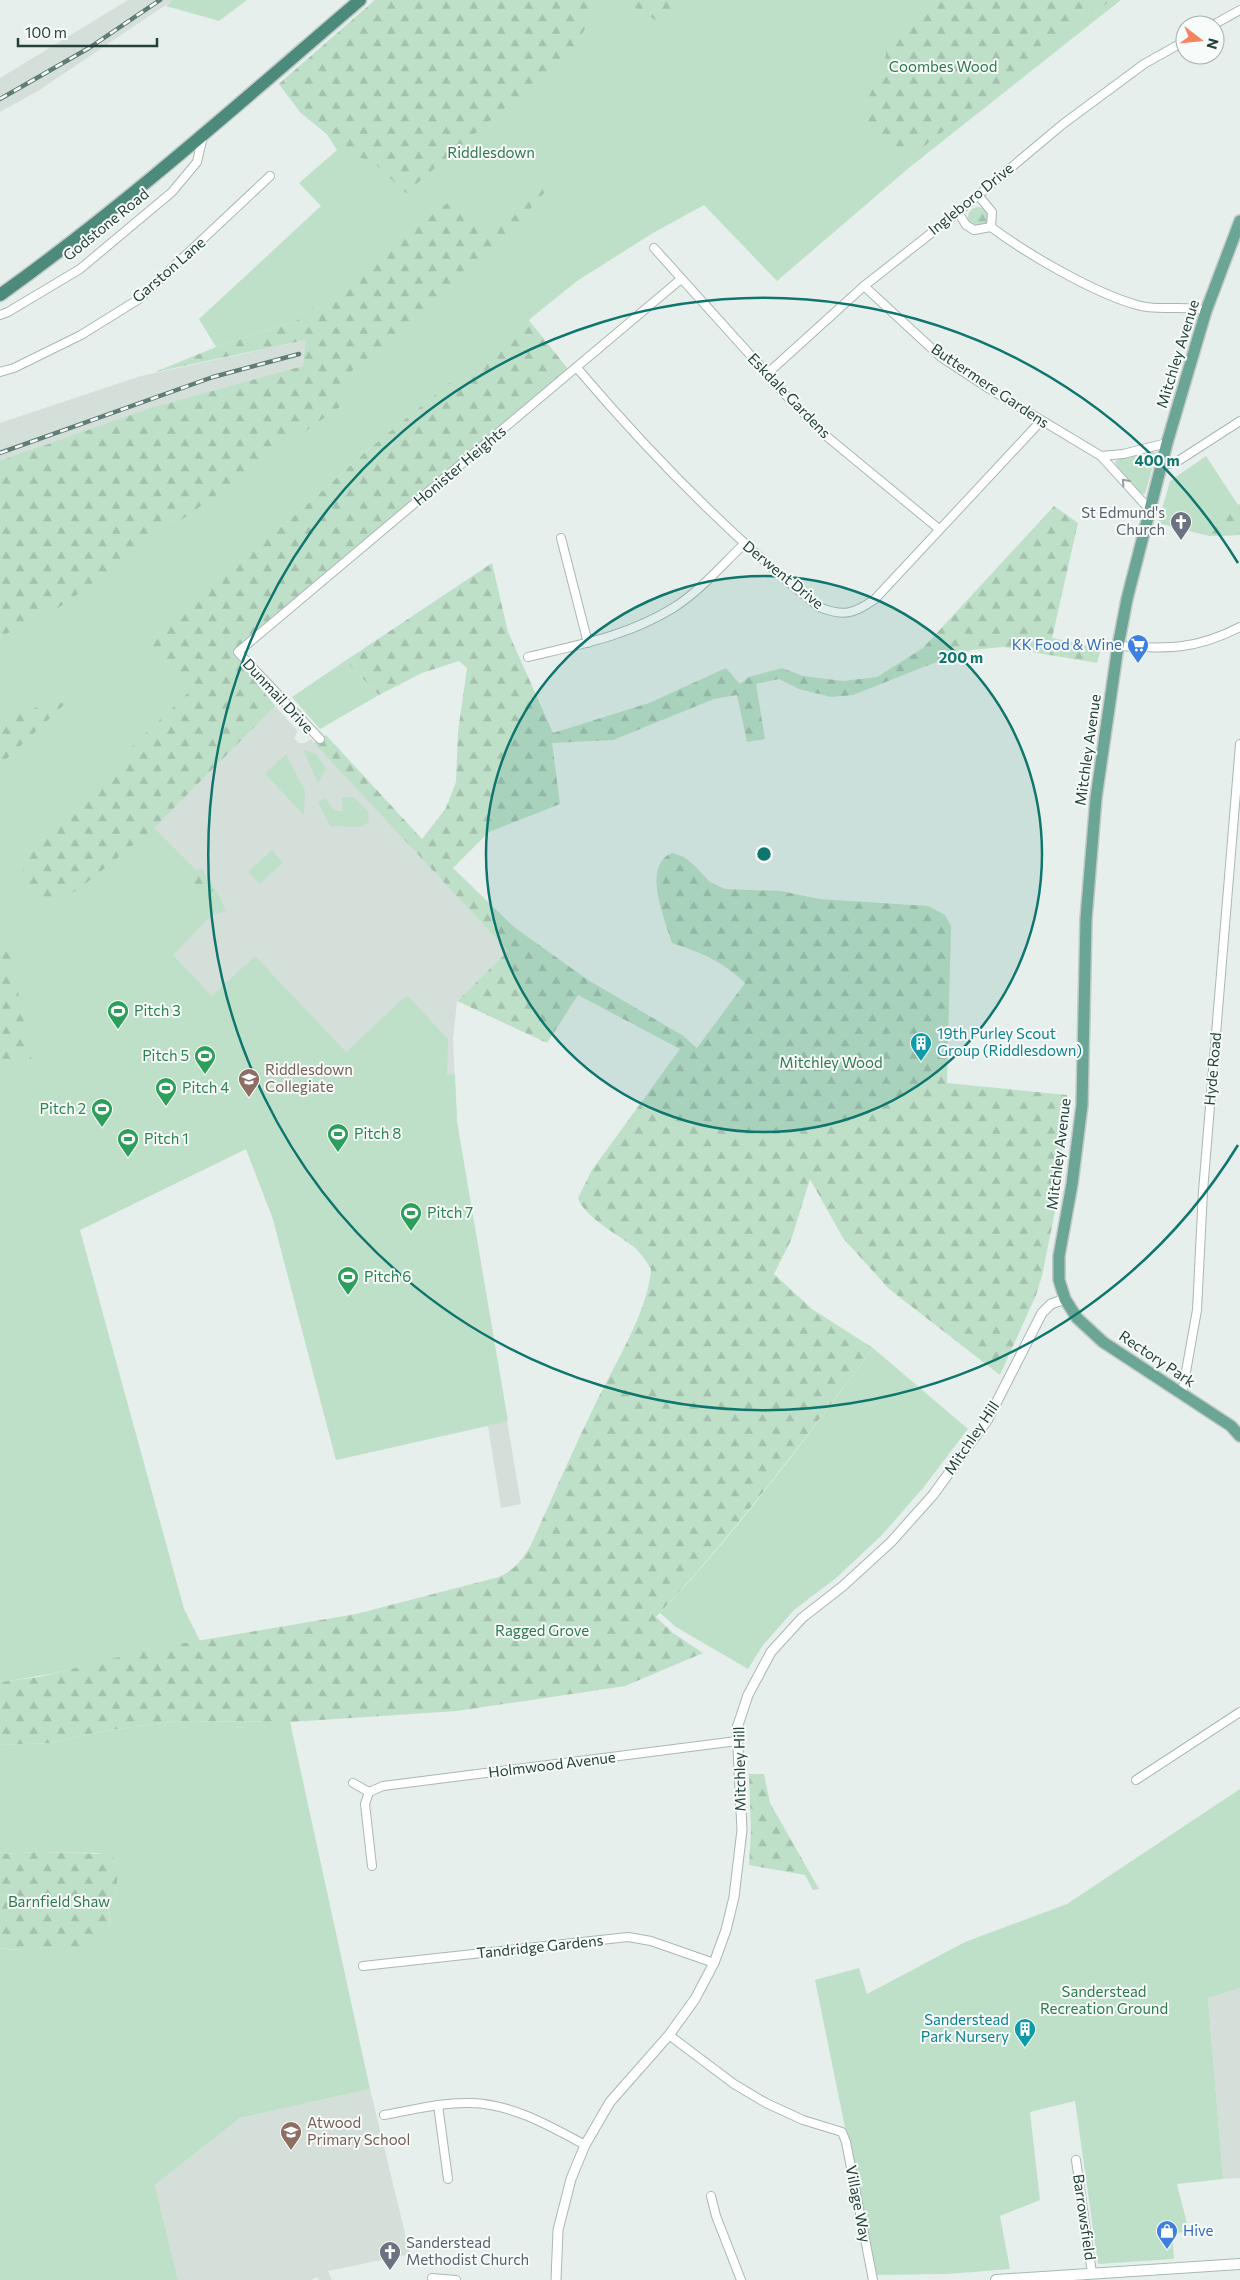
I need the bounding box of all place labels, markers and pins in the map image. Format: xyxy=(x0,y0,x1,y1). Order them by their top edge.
place label: St Edmund's Church xyxy=(1081,503,1165,538)
church icon: St Edmund's Church xyxy=(1169,510,1193,541)
supermarket icon: KK Food & Wine xyxy=(1126,633,1150,664)
place label: KK Food & Wine xyxy=(1012,635,1122,653)
centre of rings xyxy=(755,845,773,863)
sports icon: Pitch 3 xyxy=(106,999,130,1030)
place label: Pitch 3 xyxy=(134,1001,181,1019)
place label: 19th Purley Scout Group (Riddlesdown) xyxy=(937,1024,1082,1059)
building icon: 19th Purley Scout Group (Riddlesdown) xyxy=(909,1031,933,1062)
sports icon: Pitch 5 xyxy=(193,1044,217,1075)
place label: Pitch 5 xyxy=(142,1046,189,1064)
place label: Riddlesdown Collegiate xyxy=(265,1060,353,1095)
school or university icon: Riddlesdown Collegiate xyxy=(237,1067,261,1098)
sports icon: Pitch 4 xyxy=(154,1076,178,1107)
place label: Pitch 4 xyxy=(182,1078,229,1096)
sports icon: Pitch 2 xyxy=(90,1097,114,1128)
place label: Pitch 2 xyxy=(39,1099,86,1117)
sports icon: Pitch 8 xyxy=(326,1122,350,1153)
place label: Pitch 8 xyxy=(354,1124,401,1142)
sports icon: Pitch 1 xyxy=(116,1127,140,1158)
place label: Pitch 1 xyxy=(144,1129,189,1147)
sports icon: Pitch 7 xyxy=(399,1201,423,1232)
place label: Pitch 7 xyxy=(427,1203,473,1221)
sports icon: Pitch 6 xyxy=(336,1265,360,1296)
place label: Pitch 6 xyxy=(364,1267,411,1285)
place label: Sanderstead Park Nursery xyxy=(921,2010,1009,2045)
building icon: Sanderstead Park Nursery xyxy=(1013,2017,1037,2048)
place label: Atwood Primary School xyxy=(307,2113,410,2148)
school or university icon: Atwood Primary School xyxy=(279,2120,303,2151)
shop icon: Hive xyxy=(1155,2219,1179,2250)
place label: Hive xyxy=(1183,2221,1214,2239)
place label: Sanderstead Methodist Church xyxy=(406,2233,529,2268)
church icon: Sanderstead Methodist Church xyxy=(378,2240,402,2271)

